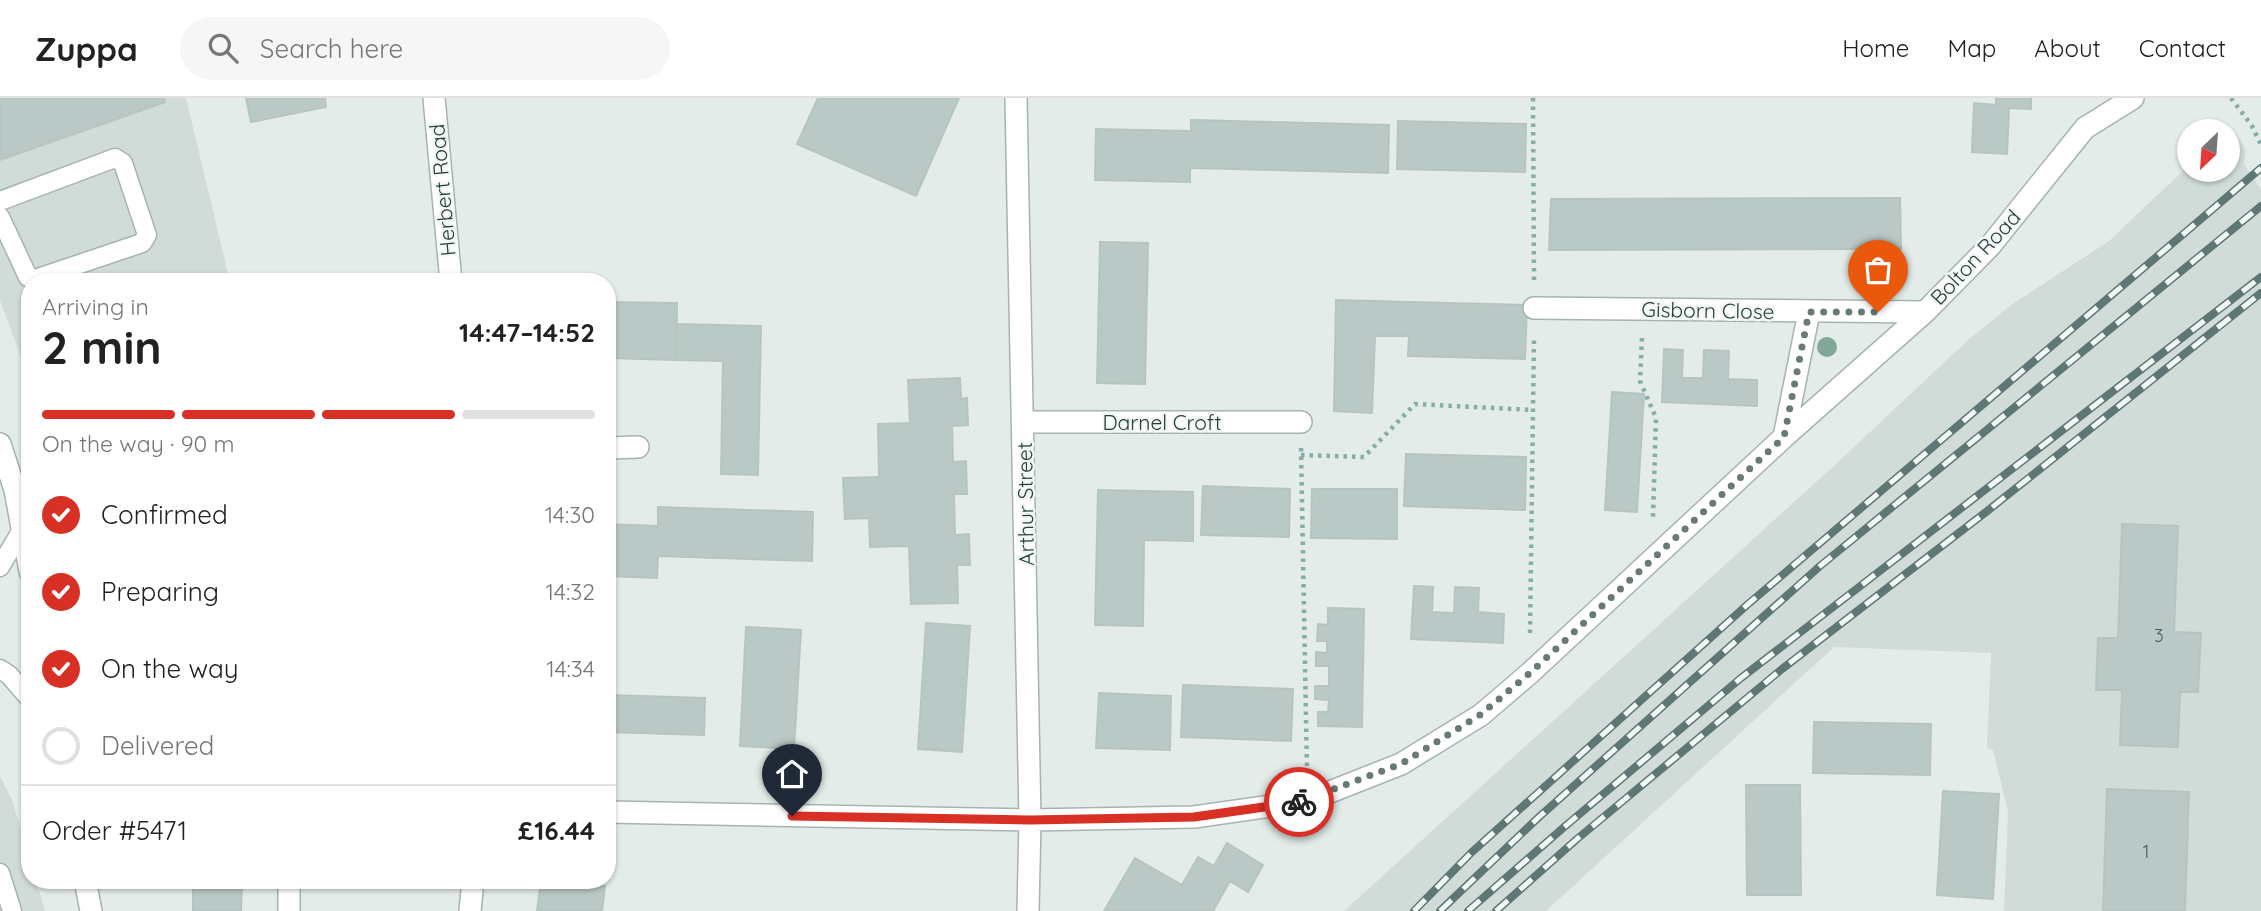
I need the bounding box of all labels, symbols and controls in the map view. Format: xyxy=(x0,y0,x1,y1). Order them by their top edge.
search box xyxy=(180,17,670,80)
text: Zuppa xyxy=(35,28,138,69)
icon: search xyxy=(204,29,242,67)
text: Search here xyxy=(260,32,403,65)
text: Home xyxy=(1842,33,1909,63)
text: Map xyxy=(1947,33,1996,63)
text: About xyxy=(2034,33,2101,63)
text: Contact xyxy=(2139,33,2226,63)
north arrow xyxy=(2177,119,2240,182)
map controls xyxy=(2177,119,2240,182)
street label: Herbert Road xyxy=(423,123,461,257)
street label: Bolton Road xyxy=(1924,204,2026,310)
pin xyxy=(1848,240,1908,312)
icon: bag xyxy=(1859,251,1897,289)
text: Arriving in xyxy=(42,292,149,321)
street label: Gisborn Close xyxy=(1641,296,1775,324)
text: 14:47–14:52 xyxy=(459,316,595,349)
text: 2 min xyxy=(42,318,162,376)
street label: Darnel Croft xyxy=(1102,409,1222,435)
text: On the way · 90 m xyxy=(42,429,235,458)
street label: Arthur Street xyxy=(1011,442,1039,566)
icon: check xyxy=(42,496,80,534)
text: Confirmed xyxy=(101,498,228,531)
text: 14:30 xyxy=(545,500,595,529)
icon: check xyxy=(42,573,80,611)
text: Preparing xyxy=(101,575,219,608)
text: 14:32 xyxy=(546,577,595,606)
house number: 3 xyxy=(2154,624,2164,647)
icon: check xyxy=(42,650,80,688)
text: On the way xyxy=(101,652,239,685)
text: 14:34 xyxy=(546,654,595,683)
text: Delivered xyxy=(101,729,214,762)
pin xyxy=(762,744,822,816)
icon: home xyxy=(773,755,811,793)
courier xyxy=(1264,767,1334,837)
icon: bike xyxy=(1280,783,1318,821)
text: Order #5471 xyxy=(42,814,187,847)
text: £16.44 xyxy=(518,814,595,847)
house number: 1 xyxy=(2143,840,2149,863)

